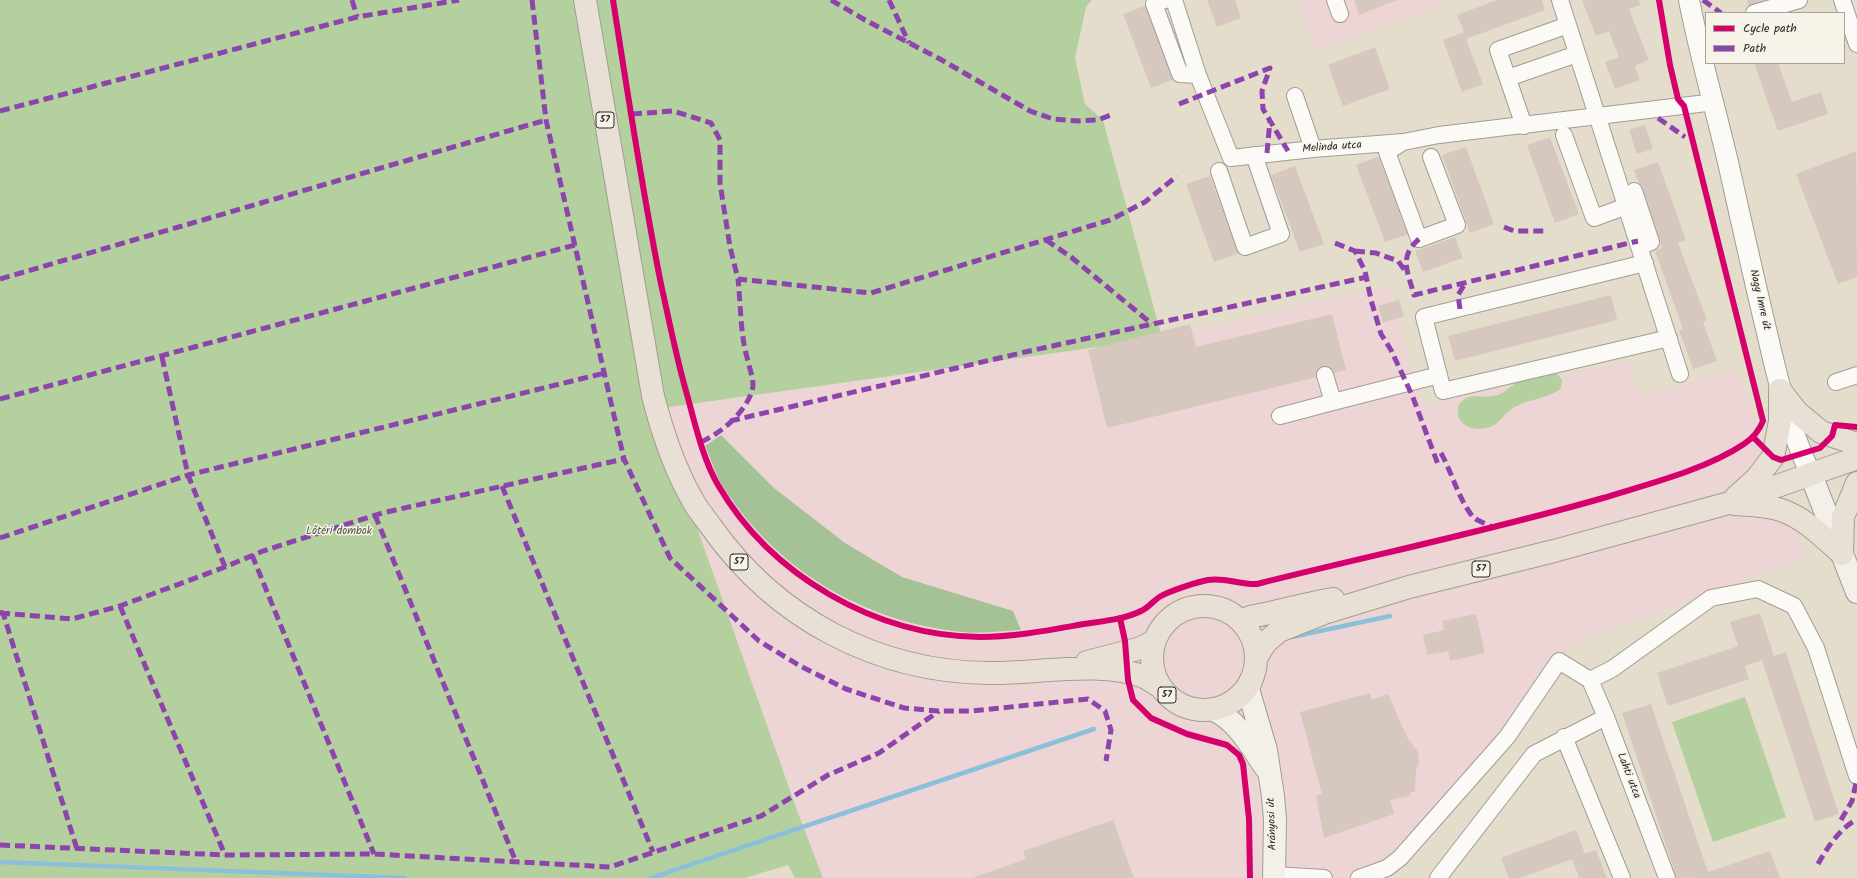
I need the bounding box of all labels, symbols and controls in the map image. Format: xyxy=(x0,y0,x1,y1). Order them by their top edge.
legend xyxy=(1705,12,1845,64)
text: Cycle path xyxy=(1743,19,1797,38)
text: Path xyxy=(1743,39,1766,58)
road number: 57 xyxy=(596,112,614,128)
street label: Melinda utca xyxy=(1302,139,1362,157)
street label: Nagy Imre út xyxy=(1746,268,1772,332)
park label: Lőtéri dombok xyxy=(306,525,372,539)
road number: 57 xyxy=(730,554,748,570)
road number: 57 xyxy=(1472,561,1490,577)
road number: 57 xyxy=(1158,687,1176,703)
street label: Lahti utca xyxy=(1613,751,1643,801)
street label: Arányosi út xyxy=(1265,797,1281,851)

